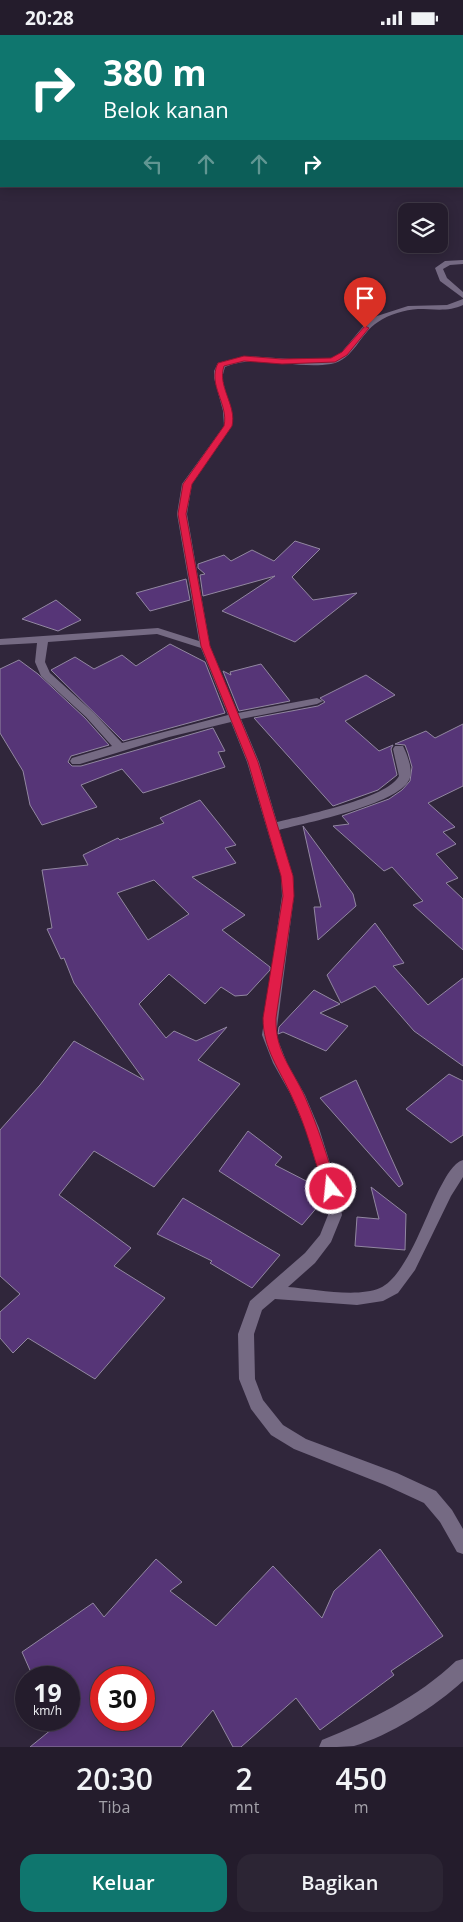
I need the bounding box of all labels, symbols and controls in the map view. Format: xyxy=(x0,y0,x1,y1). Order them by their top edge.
text: 20:28 xyxy=(25,5,74,31)
text: 380 m xyxy=(103,49,207,96)
icon: right xyxy=(20,55,85,120)
text: Belok kanan xyxy=(103,94,229,124)
icon: left xyxy=(139,150,167,178)
icon: ahead xyxy=(192,150,220,178)
icon: ahead xyxy=(245,150,273,178)
icon: right xyxy=(298,150,326,178)
map controls xyxy=(398,203,448,253)
button: layers xyxy=(398,203,448,253)
pin xyxy=(344,277,386,328)
icon: arrive xyxy=(351,284,379,312)
position arrow xyxy=(304,1162,356,1214)
speed limit sign: 30 xyxy=(90,1666,155,1731)
text: 19 xyxy=(33,1675,62,1709)
text: km/h xyxy=(33,1702,62,1719)
text: 20:30 xyxy=(76,1758,153,1799)
text: 2 xyxy=(236,1758,253,1799)
text: 450 xyxy=(335,1758,387,1799)
text: Tiba xyxy=(99,1796,130,1818)
text: mnt xyxy=(229,1796,259,1818)
text: m xyxy=(354,1796,369,1818)
button: Keluar xyxy=(20,1854,227,1912)
button: Bagikan xyxy=(237,1854,443,1912)

